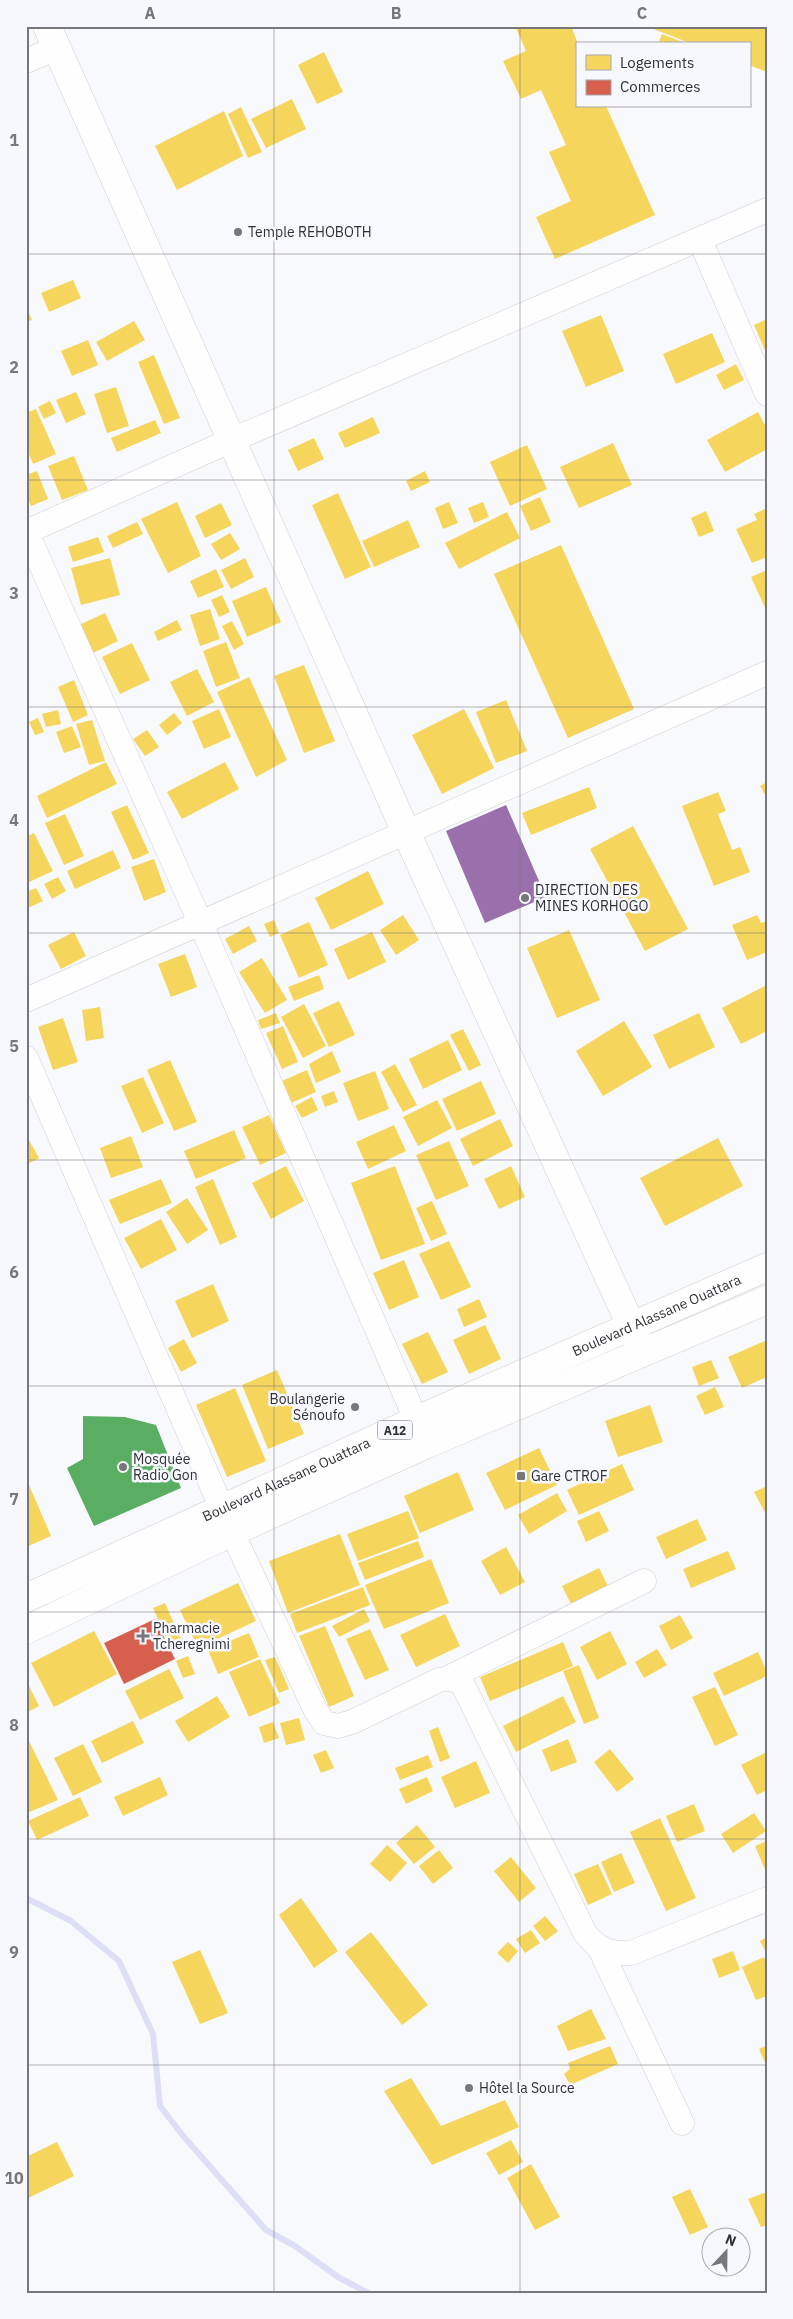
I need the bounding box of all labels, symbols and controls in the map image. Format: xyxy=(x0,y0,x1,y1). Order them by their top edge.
text: A xyxy=(145,3,156,23)
text: B xyxy=(391,3,402,23)
text: C xyxy=(637,3,647,23)
legend xyxy=(576,42,750,108)
text: Logements xyxy=(620,53,694,72)
text: Commerces xyxy=(620,77,701,96)
text: 1 xyxy=(9,130,19,150)
place label: Temple REHOBOTH xyxy=(248,223,372,241)
marker: Temple REHOBOTH xyxy=(232,226,244,238)
text: 2 xyxy=(9,357,19,377)
text: 3 xyxy=(9,583,19,603)
text: 4 xyxy=(9,810,19,830)
place label: DIRECTION DES MINES KORHOGO xyxy=(535,881,648,915)
marker: DIRECTION DES MINES KORHOGO xyxy=(519,892,531,904)
text: 5 xyxy=(9,1036,19,1056)
text: 6 xyxy=(9,1262,19,1282)
street label: Boulevard Alassane Ouattara xyxy=(569,1270,744,1360)
place label: Boulangerie Sénoufo xyxy=(270,1390,345,1424)
marker: Boulangerie Sénoufo xyxy=(349,1401,361,1413)
road number: A12 xyxy=(378,1420,412,1440)
street label: Boulevard Alassane Ouattara xyxy=(200,1433,374,1526)
place label: Mosquée Radio Gon xyxy=(133,1450,198,1484)
marker: Mosquée Radio Gon xyxy=(117,1461,129,1473)
place label: Gare CTROF xyxy=(531,1467,608,1485)
marker: Gare CTROF xyxy=(515,1470,527,1482)
text: 7 xyxy=(9,1489,19,1509)
place label: Pharmacie Tcheregnimi xyxy=(153,1619,230,1653)
marker: Pharmacie Tcheregnimi xyxy=(137,1630,149,1642)
text: 8 xyxy=(9,1715,19,1735)
text: 9 xyxy=(9,1942,19,1962)
place label: Hôtel la Source xyxy=(479,2079,575,2097)
marker: Hôtel la Source xyxy=(463,2082,475,2094)
text: 10 xyxy=(4,2168,24,2188)
north arrow xyxy=(700,2226,750,2276)
text: N xyxy=(723,2230,739,2250)

